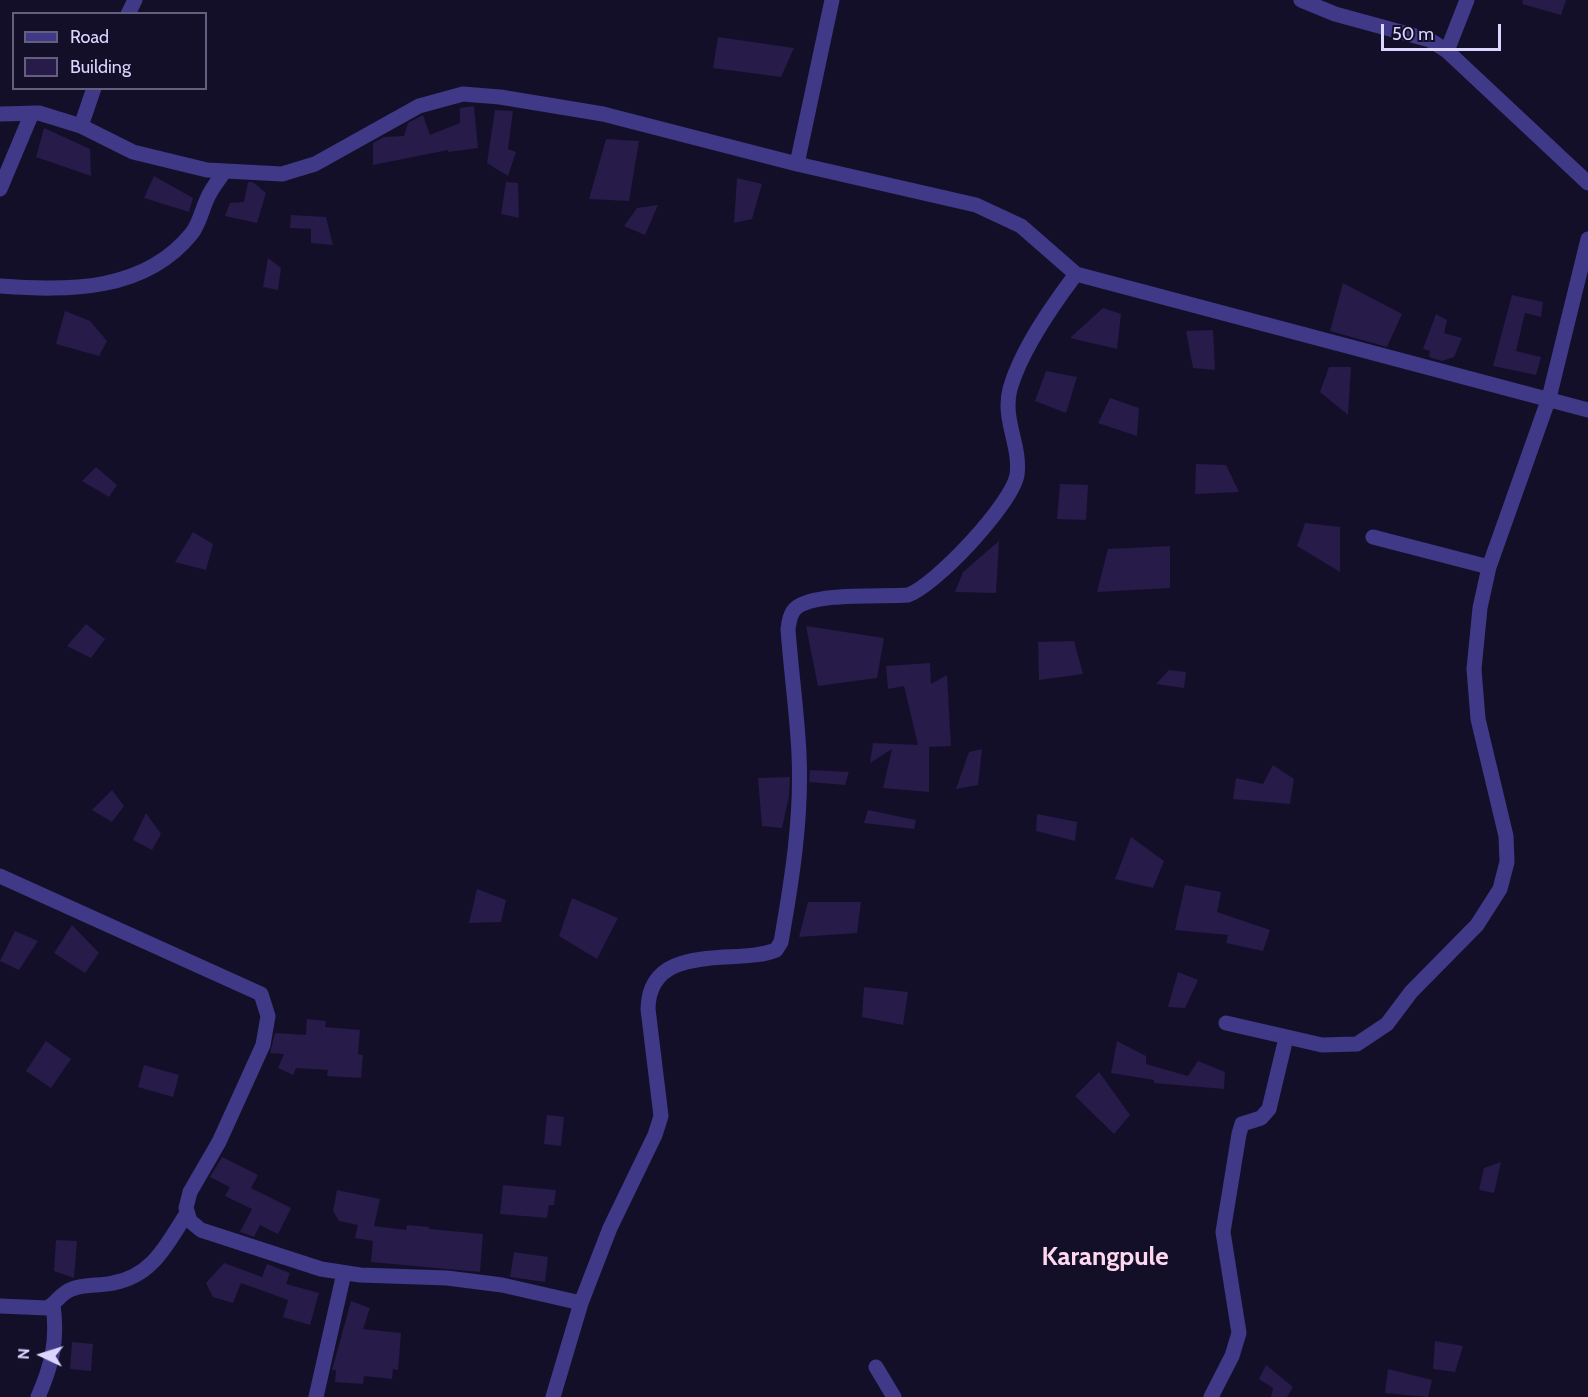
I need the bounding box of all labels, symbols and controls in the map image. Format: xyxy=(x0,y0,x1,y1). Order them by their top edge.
legend xyxy=(12,12,207,90)
scale bar xyxy=(1384,12,1504,50)
text: 50 m xyxy=(1392,23,1434,45)
text: Road xyxy=(70,26,109,48)
text: Building xyxy=(70,56,131,78)
district label: Karangpule xyxy=(1041,1241,1169,1273)
north arrow xyxy=(12,1325,72,1385)
text: N xyxy=(14,1347,33,1360)

